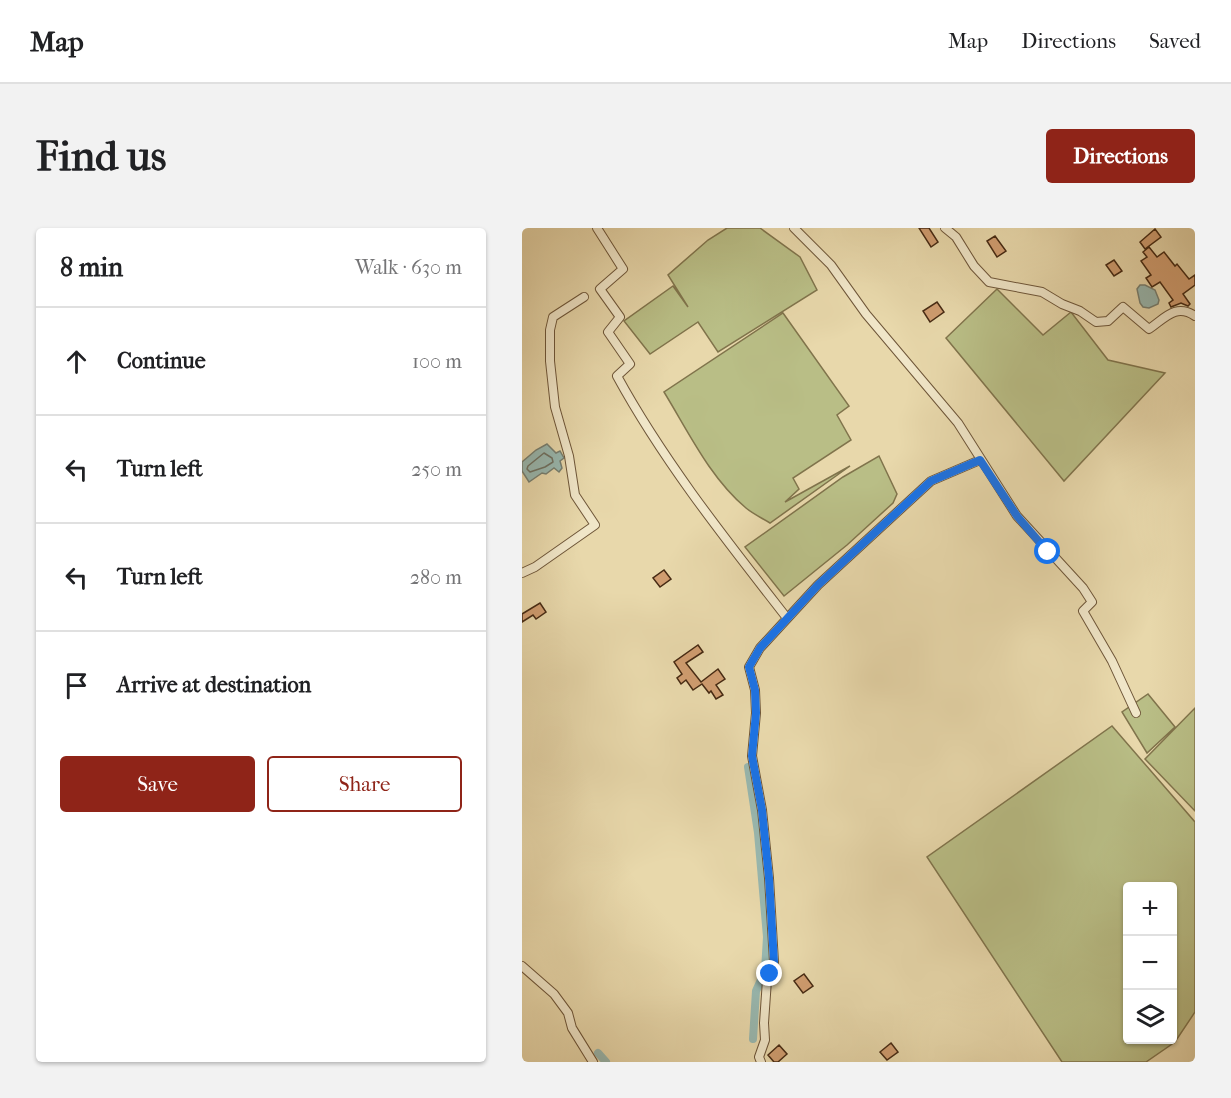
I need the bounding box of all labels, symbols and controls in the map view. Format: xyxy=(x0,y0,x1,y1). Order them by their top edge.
text: Map xyxy=(30,25,84,58)
text: Map xyxy=(948,29,988,53)
text: Directions xyxy=(1021,29,1116,53)
text: Saved xyxy=(1149,29,1201,53)
button: Directions xyxy=(1046,129,1195,183)
text: Find us xyxy=(36,132,166,181)
text: 8 min xyxy=(60,252,123,283)
text: Walk · 630 m xyxy=(355,256,462,279)
icon: ahead xyxy=(60,345,93,378)
text: Continue xyxy=(117,348,206,374)
text: 100 m xyxy=(412,350,462,373)
icon: left xyxy=(60,453,93,486)
text: Turn left xyxy=(117,456,203,482)
text: 250 m xyxy=(411,458,462,481)
route start xyxy=(1034,538,1060,564)
icon: left xyxy=(60,561,93,594)
text: Turn left xyxy=(117,564,203,590)
text: 280 m xyxy=(410,566,462,589)
icon: arrive xyxy=(60,669,93,702)
text: Arrive at destination xyxy=(117,672,311,698)
button: Save xyxy=(60,756,255,812)
button: Share xyxy=(267,756,462,812)
map controls xyxy=(1123,882,1177,1044)
button: + xyxy=(1123,882,1177,936)
button: − xyxy=(1123,936,1177,990)
route end xyxy=(756,960,782,986)
button: layers xyxy=(1123,990,1177,1044)

